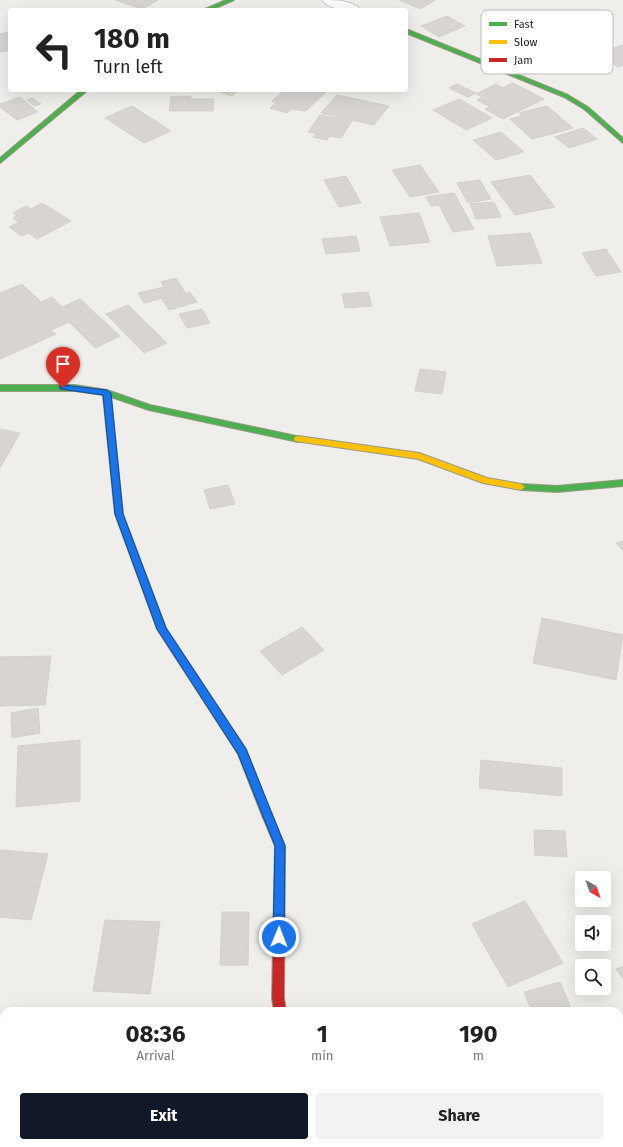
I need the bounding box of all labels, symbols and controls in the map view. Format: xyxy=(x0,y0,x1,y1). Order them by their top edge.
legend xyxy=(481,10,613,74)
text: Fast xyxy=(514,18,534,31)
text: 180 m xyxy=(94,22,170,55)
icon: left xyxy=(28,24,80,76)
text: Slow xyxy=(514,36,538,49)
text: Jam xyxy=(514,54,533,67)
text: Turn left xyxy=(94,56,163,78)
pin xyxy=(46,347,80,388)
icon: arrive xyxy=(52,353,74,375)
north arrow xyxy=(575,871,611,907)
map controls xyxy=(575,871,611,995)
button: sound xyxy=(575,915,611,951)
position arrow xyxy=(258,916,300,958)
button: search xyxy=(575,959,611,995)
text: 08:36 xyxy=(125,1020,186,1048)
text: 1 xyxy=(317,1020,328,1048)
text: 190 xyxy=(459,1020,498,1048)
text: Arrival xyxy=(136,1048,175,1063)
text: min xyxy=(311,1048,333,1063)
text: m xyxy=(473,1048,484,1063)
button: Exit xyxy=(20,1093,308,1139)
button: Share xyxy=(316,1093,603,1139)

